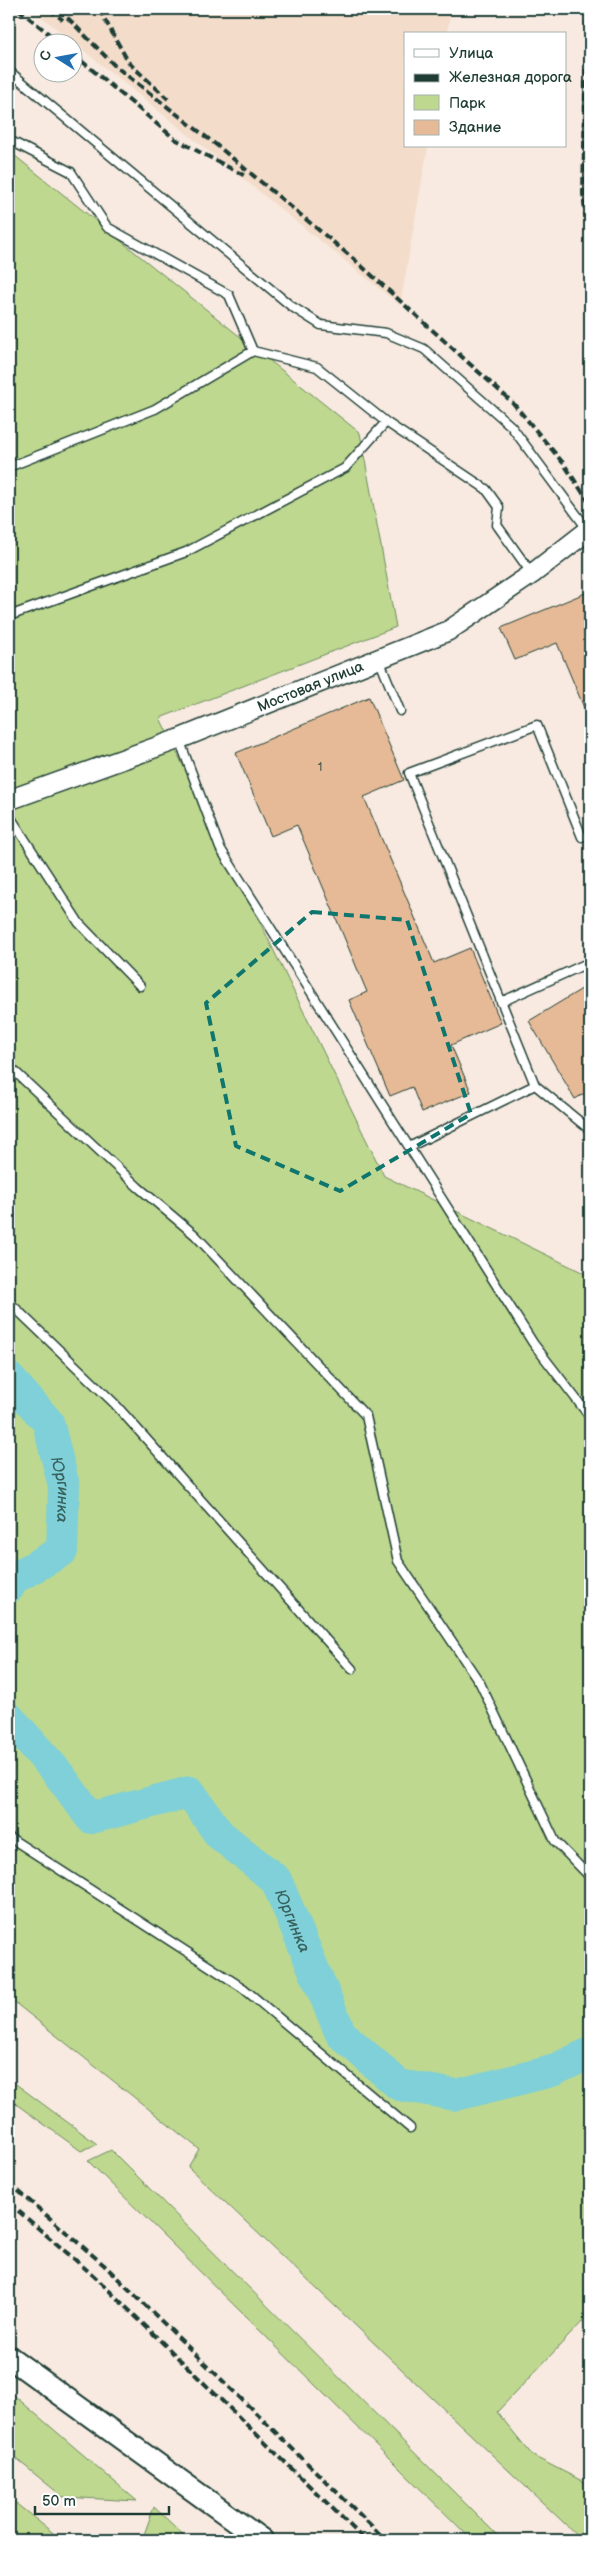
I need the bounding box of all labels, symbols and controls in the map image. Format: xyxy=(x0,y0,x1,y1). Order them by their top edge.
north arrow xyxy=(32,32,82,82)
legend xyxy=(404,32,566,148)
text: Улица xyxy=(449,44,494,63)
text: С xyxy=(36,49,55,62)
text: Железная дорога xyxy=(449,68,572,87)
text: Парк xyxy=(449,94,486,113)
text: Здание xyxy=(449,118,501,137)
street label: Мостовая улица xyxy=(254,657,366,717)
house number: 1 xyxy=(318,760,322,775)
water label: Юргинка xyxy=(46,1455,72,1523)
water label: Юргинка xyxy=(270,1886,313,1956)
scale bar xyxy=(35,2484,169,2516)
text: 50 m xyxy=(42,2492,76,2511)

